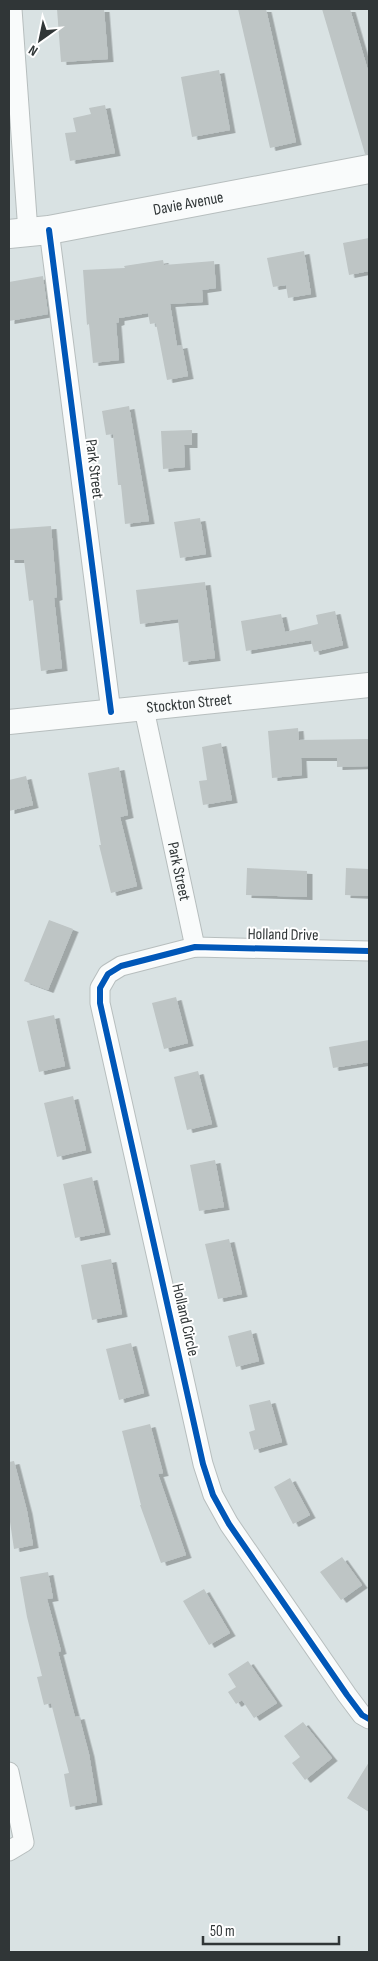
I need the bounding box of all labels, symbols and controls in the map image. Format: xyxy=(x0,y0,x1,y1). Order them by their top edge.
north arrow xyxy=(15,15,65,65)
text: N xyxy=(25,41,41,60)
street label: Davie Avenue xyxy=(152,187,225,219)
street label: Park Street xyxy=(81,438,107,500)
street label: Stockton Street xyxy=(146,690,233,717)
street label: Park Street xyxy=(163,840,194,903)
street label: Holland Drive xyxy=(247,925,319,945)
street label: Holland Circle xyxy=(167,1282,203,1358)
scale bar xyxy=(203,1914,339,1946)
text: 50 m xyxy=(210,1922,235,1941)

